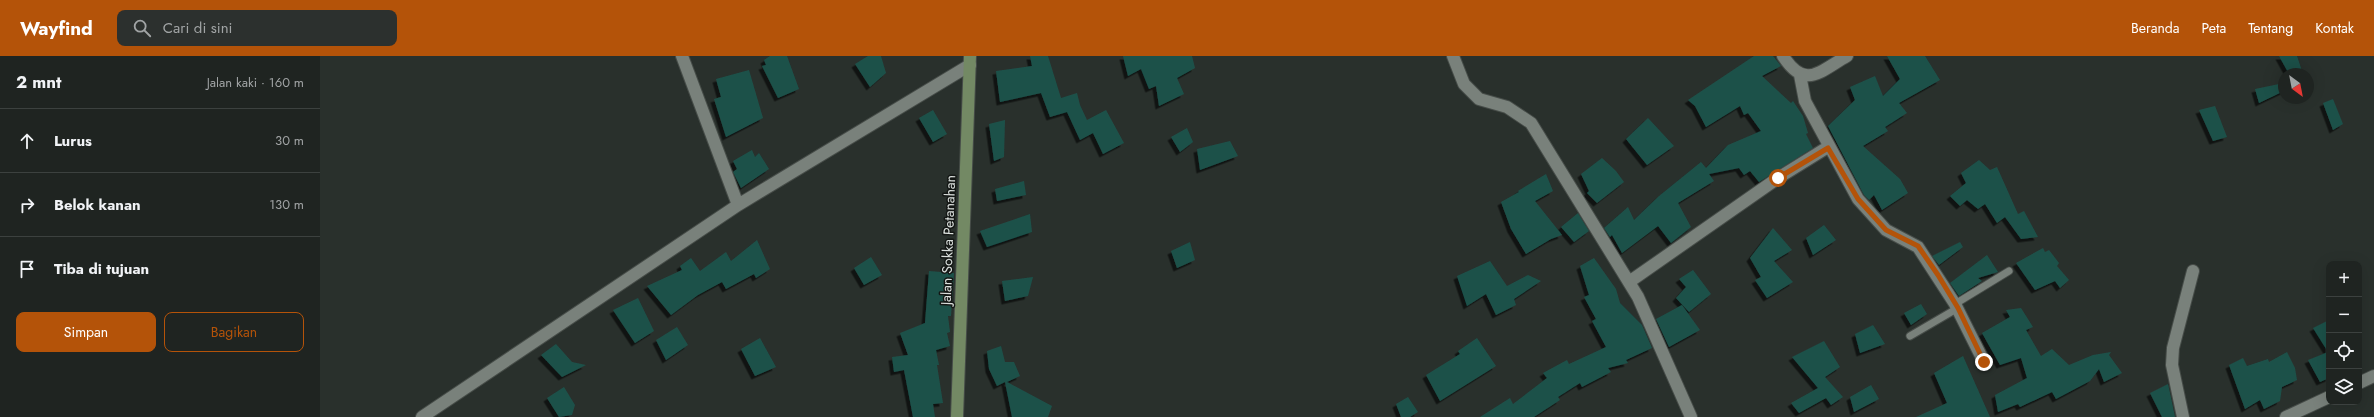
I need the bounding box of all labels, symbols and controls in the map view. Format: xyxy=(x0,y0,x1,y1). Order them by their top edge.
search box xyxy=(117,10,397,46)
text: Wayfind xyxy=(20,15,93,42)
icon: search xyxy=(131,17,153,39)
text: Cari di sini xyxy=(163,17,233,39)
text: Beranda xyxy=(2131,18,2180,38)
text: Peta xyxy=(2202,18,2226,38)
text: Tentang xyxy=(2248,18,2293,38)
text: Kontak xyxy=(2315,18,2354,38)
north arrow xyxy=(2278,68,2314,104)
text: 2 mnt xyxy=(16,70,61,94)
text: Jalan kaki · 160 m xyxy=(207,73,304,92)
icon: ahead xyxy=(16,130,38,152)
text: Lurus xyxy=(54,130,92,152)
text: 30 m xyxy=(275,131,304,150)
route start xyxy=(1769,169,1787,187)
street label: Jalan Sokka Petanahan xyxy=(936,175,960,307)
icon: right xyxy=(16,194,38,216)
text: Belok kanan xyxy=(54,194,141,216)
text: 130 m xyxy=(269,195,304,214)
icon: arrive xyxy=(16,258,38,280)
text: Tiba di tujuan xyxy=(54,258,149,280)
map controls xyxy=(2326,261,2362,405)
button: + xyxy=(2326,261,2362,297)
button: − xyxy=(2326,297,2362,333)
button: Simpan xyxy=(16,312,156,352)
button: Bagikan xyxy=(164,312,304,352)
button: locate xyxy=(2326,333,2362,369)
route end xyxy=(1975,353,1993,371)
button: layers xyxy=(2326,369,2362,405)

